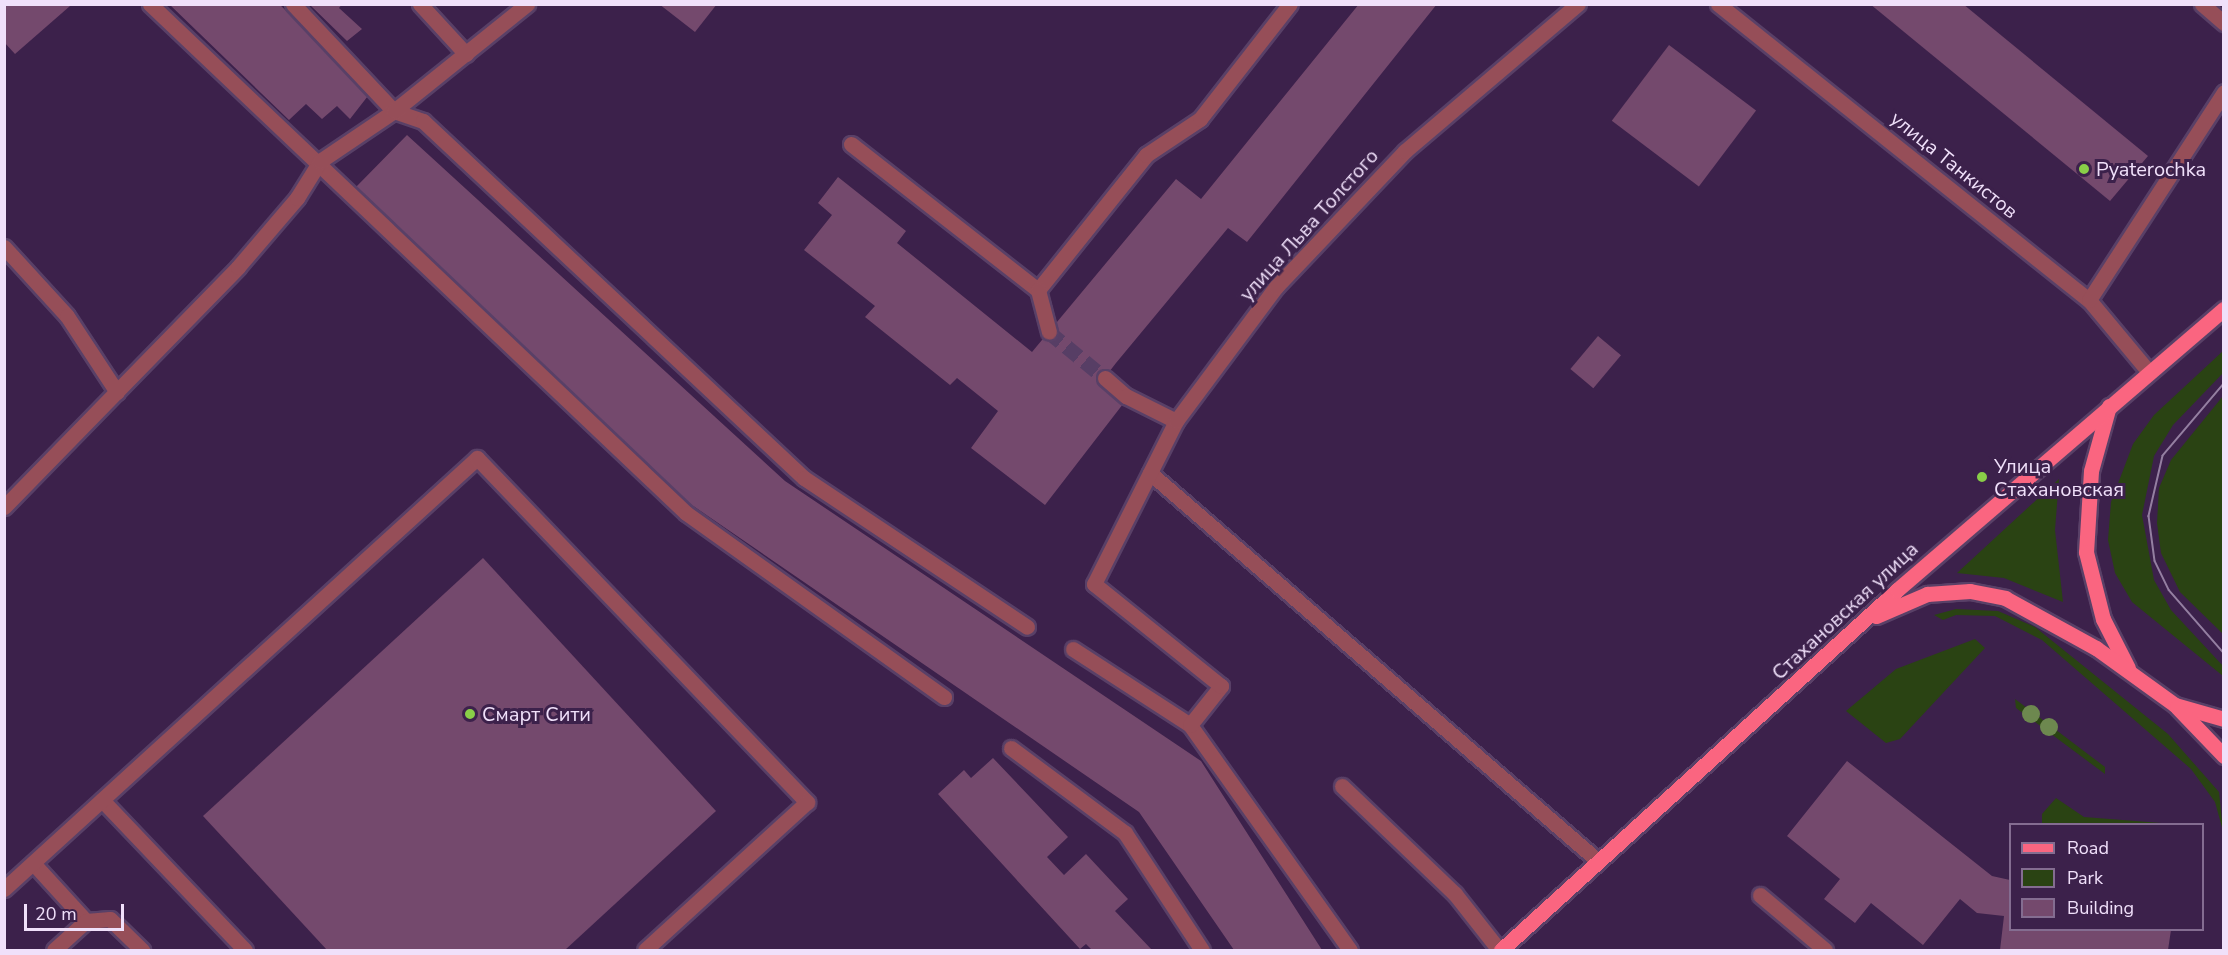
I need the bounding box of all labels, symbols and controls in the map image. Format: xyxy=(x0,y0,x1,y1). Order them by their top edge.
street label: улица Танкистов xyxy=(1886,106,2022,224)
street label: улица Льва Толстого xyxy=(1234,144,1384,306)
place label: Pyaterochka xyxy=(2096,157,2206,181)
marker: Pyaterochka xyxy=(2077,162,2091,176)
place label: Улица Стахановская xyxy=(1994,454,2124,501)
marker: Улица Стахановская xyxy=(1975,470,1989,484)
street label: Стахановская улица xyxy=(1767,537,1923,685)
place label: Смарт Сити xyxy=(482,702,591,726)
marker: Смарт Сити xyxy=(463,707,477,721)
legend xyxy=(2009,823,2204,931)
text: Road xyxy=(2067,836,2109,860)
text: Park xyxy=(2067,866,2103,890)
scale bar xyxy=(27,892,128,930)
text: Building xyxy=(2067,896,2134,920)
text: 20 m xyxy=(35,902,77,926)

